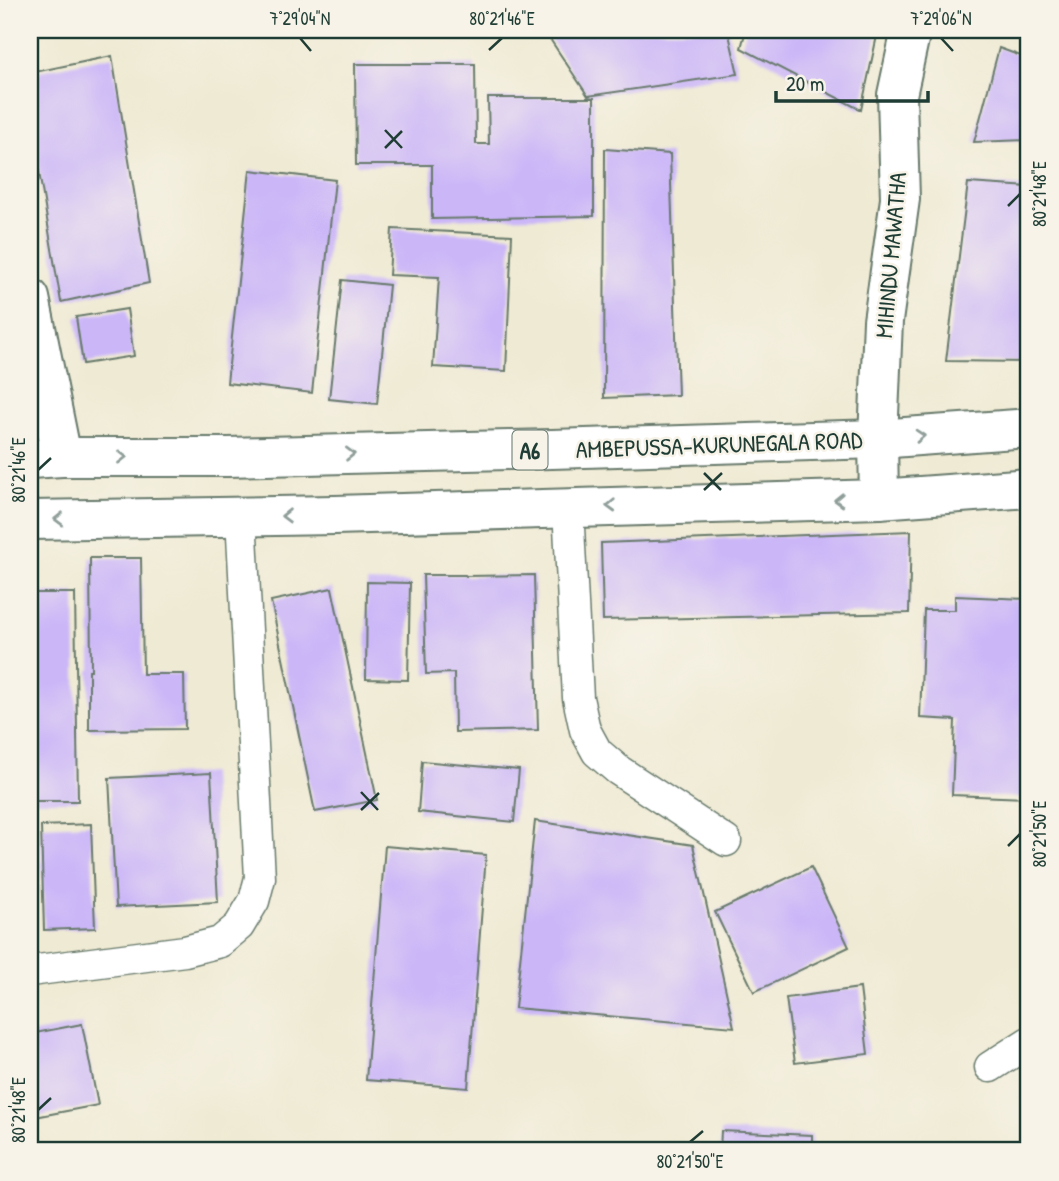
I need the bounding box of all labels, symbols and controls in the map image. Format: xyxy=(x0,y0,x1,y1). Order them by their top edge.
text: 7°29'04"N xyxy=(270,6,330,31)
text: 80°21'46"E xyxy=(469,6,535,31)
text: 7°29'06"N xyxy=(910,6,972,31)
scale bar xyxy=(776,60,928,104)
text: 20 m xyxy=(786,69,824,98)
text: 80°21'48"E xyxy=(1027,161,1052,227)
street label: MIHINDU MAWATHA xyxy=(867,170,913,339)
street label: AMBEPUSSA-KURUNEGALA ROAD xyxy=(575,423,864,465)
one-way arrow xyxy=(915,429,926,444)
road number: A6 xyxy=(512,431,548,470)
text: 80°21'46"E xyxy=(6,437,31,503)
one-way arrow xyxy=(345,447,356,462)
one-way arrow xyxy=(118,449,128,465)
one-way arrow xyxy=(833,492,844,507)
one-way arrow xyxy=(606,499,617,514)
one-way arrow xyxy=(280,508,291,524)
one-way arrow xyxy=(53,512,64,527)
text: 80°21'50"E xyxy=(1027,800,1052,868)
text: 80°21'48"E xyxy=(6,1077,31,1143)
text: 80°21'50"E xyxy=(656,1149,724,1174)

